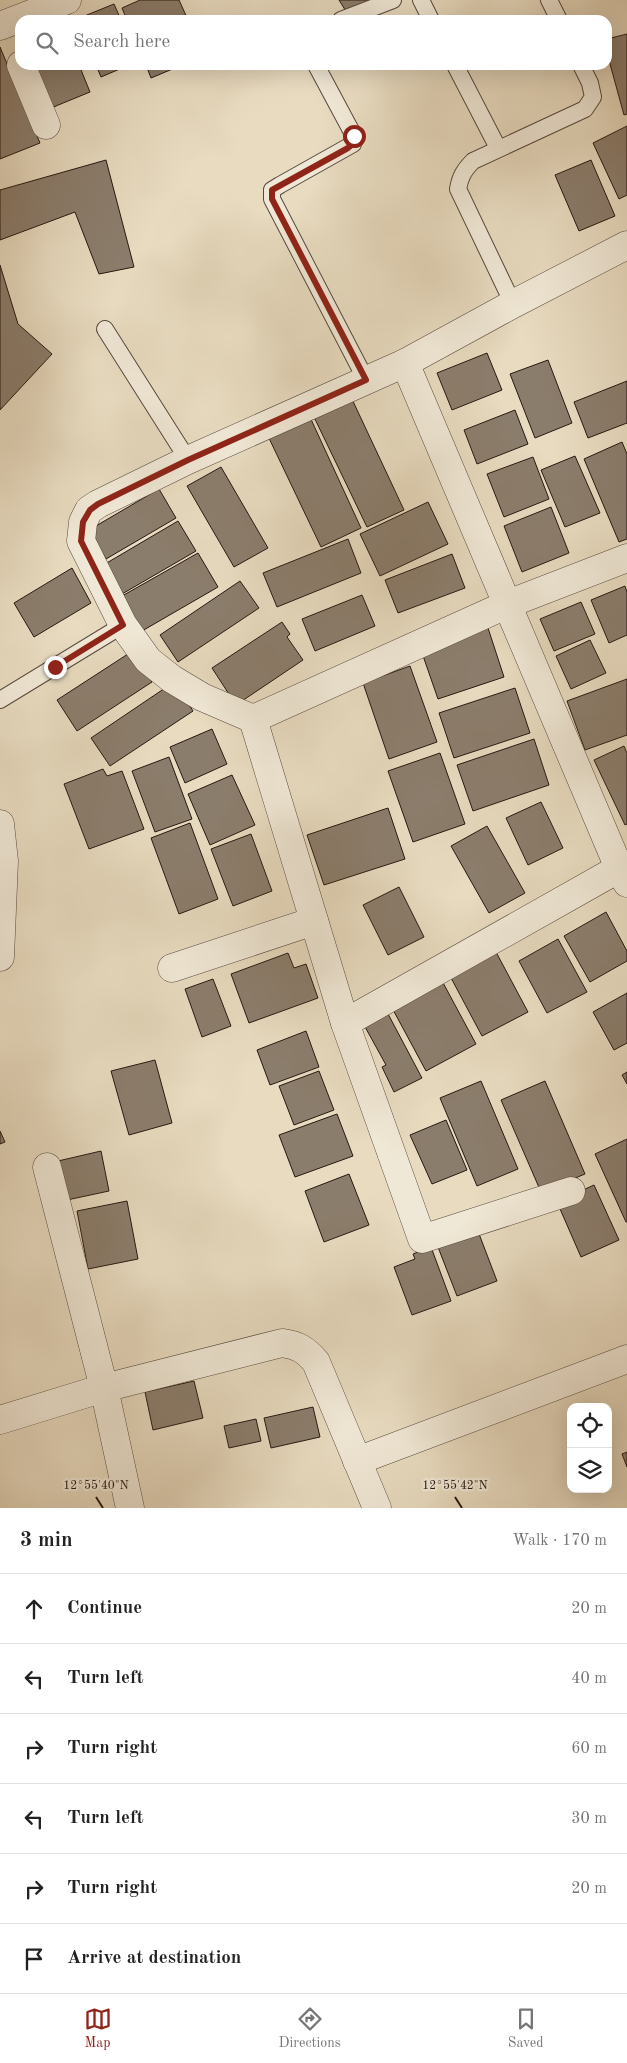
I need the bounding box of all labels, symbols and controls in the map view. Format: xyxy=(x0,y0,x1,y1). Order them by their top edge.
search box xyxy=(15,15,612,70)
icon: search xyxy=(33,29,61,57)
text: Search here xyxy=(73,33,170,52)
route start xyxy=(343,125,366,148)
route end xyxy=(44,656,67,679)
map controls xyxy=(567,1403,612,1493)
button: locate xyxy=(567,1403,612,1448)
button: layers xyxy=(567,1448,612,1493)
text: 12°55'40"N xyxy=(63,1479,129,1492)
text: 12°55'42"N xyxy=(422,1479,488,1492)
text: 3 min xyxy=(20,1530,73,1551)
text: Walk · 170 m xyxy=(512,1533,607,1549)
icon: ahead xyxy=(20,1595,48,1623)
text: Continue xyxy=(67,1599,142,1618)
text: 20 m xyxy=(571,1601,607,1617)
icon: left xyxy=(20,1665,48,1693)
text: Turn left xyxy=(67,1669,144,1688)
text: 40 m xyxy=(571,1671,607,1687)
icon: right xyxy=(20,1735,48,1763)
text: Turn right xyxy=(67,1739,157,1758)
text: 60 m xyxy=(571,1741,607,1757)
icon: left xyxy=(20,1805,48,1833)
text: Turn left xyxy=(67,1809,144,1828)
text: 30 m xyxy=(571,1811,607,1827)
icon: right xyxy=(20,1875,48,1903)
text: Turn right xyxy=(67,1879,157,1898)
text: 20 m xyxy=(571,1881,607,1897)
icon: arrive xyxy=(20,1945,48,1973)
text: Arrive at destination xyxy=(67,1949,241,1968)
tab: Map xyxy=(84,2005,112,2052)
tab: Directions xyxy=(279,2005,341,2052)
tab: Saved xyxy=(508,2005,543,2052)

